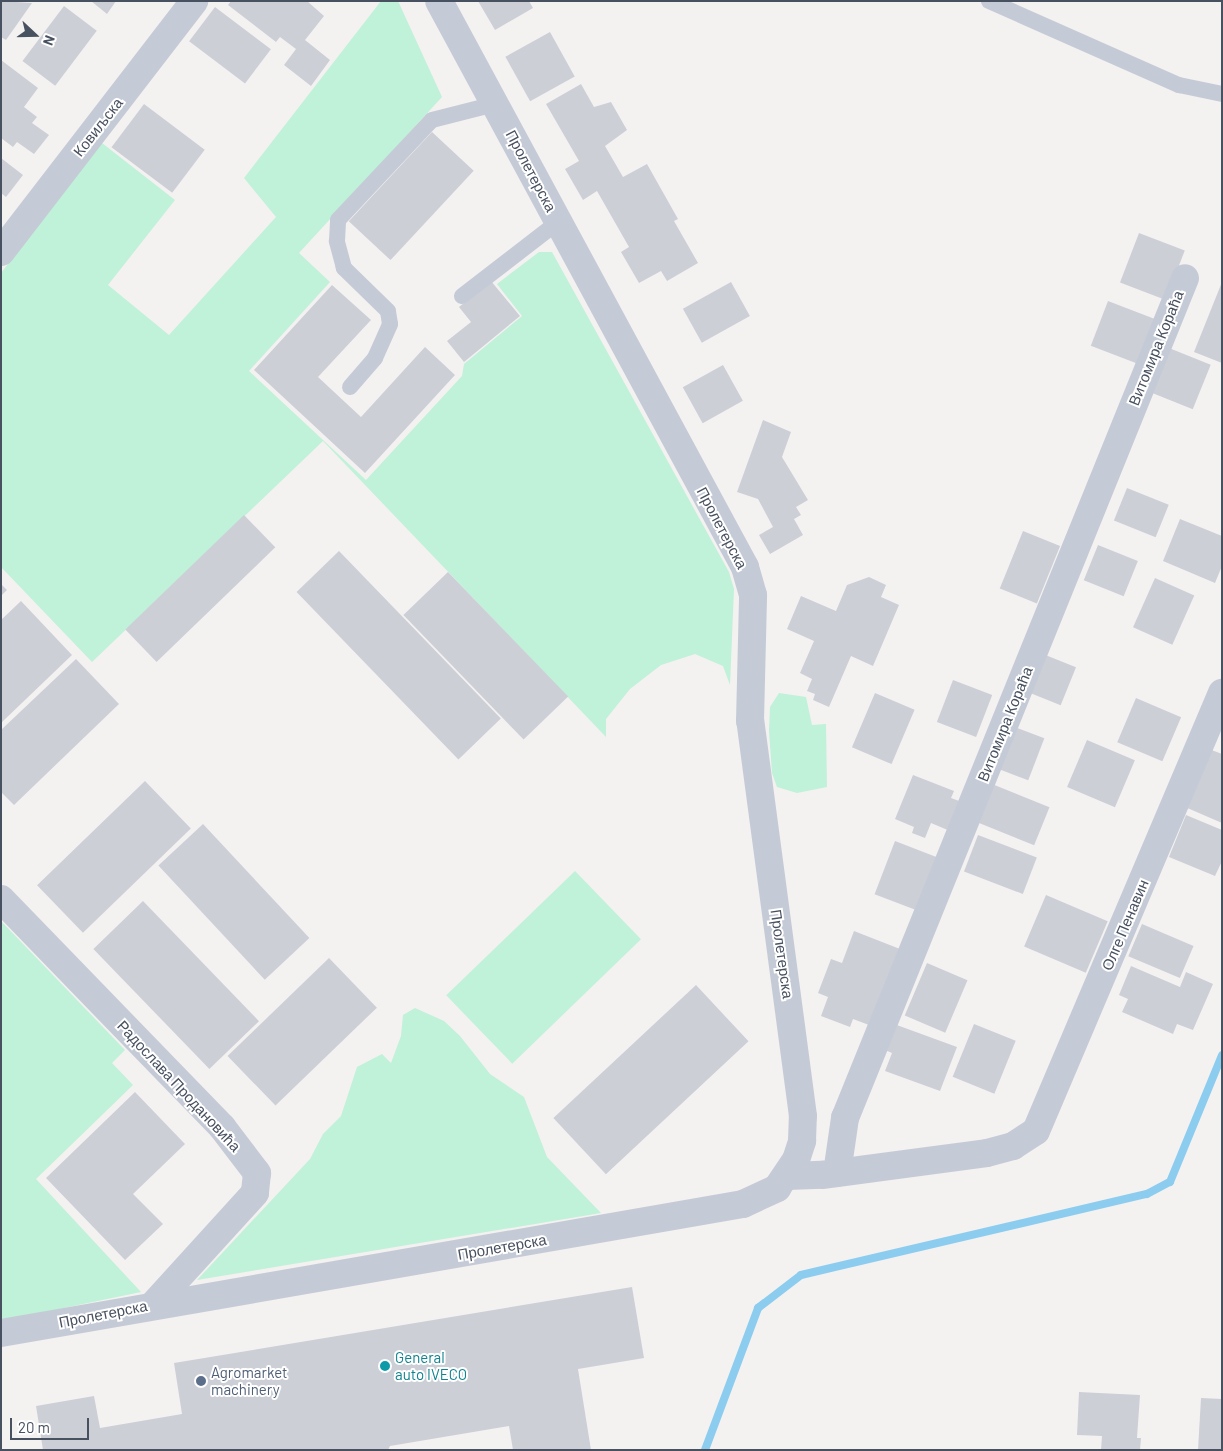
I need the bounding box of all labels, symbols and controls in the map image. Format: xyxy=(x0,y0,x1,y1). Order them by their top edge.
north arrow xyxy=(10,10,60,60)
text: N xyxy=(40,33,59,48)
street label: Ковиљска xyxy=(69,94,127,160)
street label: Пролетерска xyxy=(502,127,560,215)
street label: Витомира Кораћа xyxy=(1125,288,1187,408)
street label: Пролетерска xyxy=(693,484,751,572)
street label: Витомира Кораћа xyxy=(974,664,1036,784)
street label: Олге Пенавин xyxy=(1098,877,1152,973)
street label: Пролетерска xyxy=(767,908,797,1000)
street label: Радослава Продановића xyxy=(114,1017,244,1155)
street label: Пролетерска xyxy=(456,1230,548,1264)
street label: Пролетерска xyxy=(57,1297,149,1331)
place label: General auto IVECO xyxy=(395,1348,467,1383)
marker: General auto IVECO xyxy=(379,1360,391,1372)
place label: Agromarket machinery xyxy=(211,1363,287,1398)
marker: Agromarket machinery xyxy=(195,1375,207,1387)
scale bar xyxy=(12,1408,91,1440)
text: 20 m xyxy=(18,1418,50,1436)

